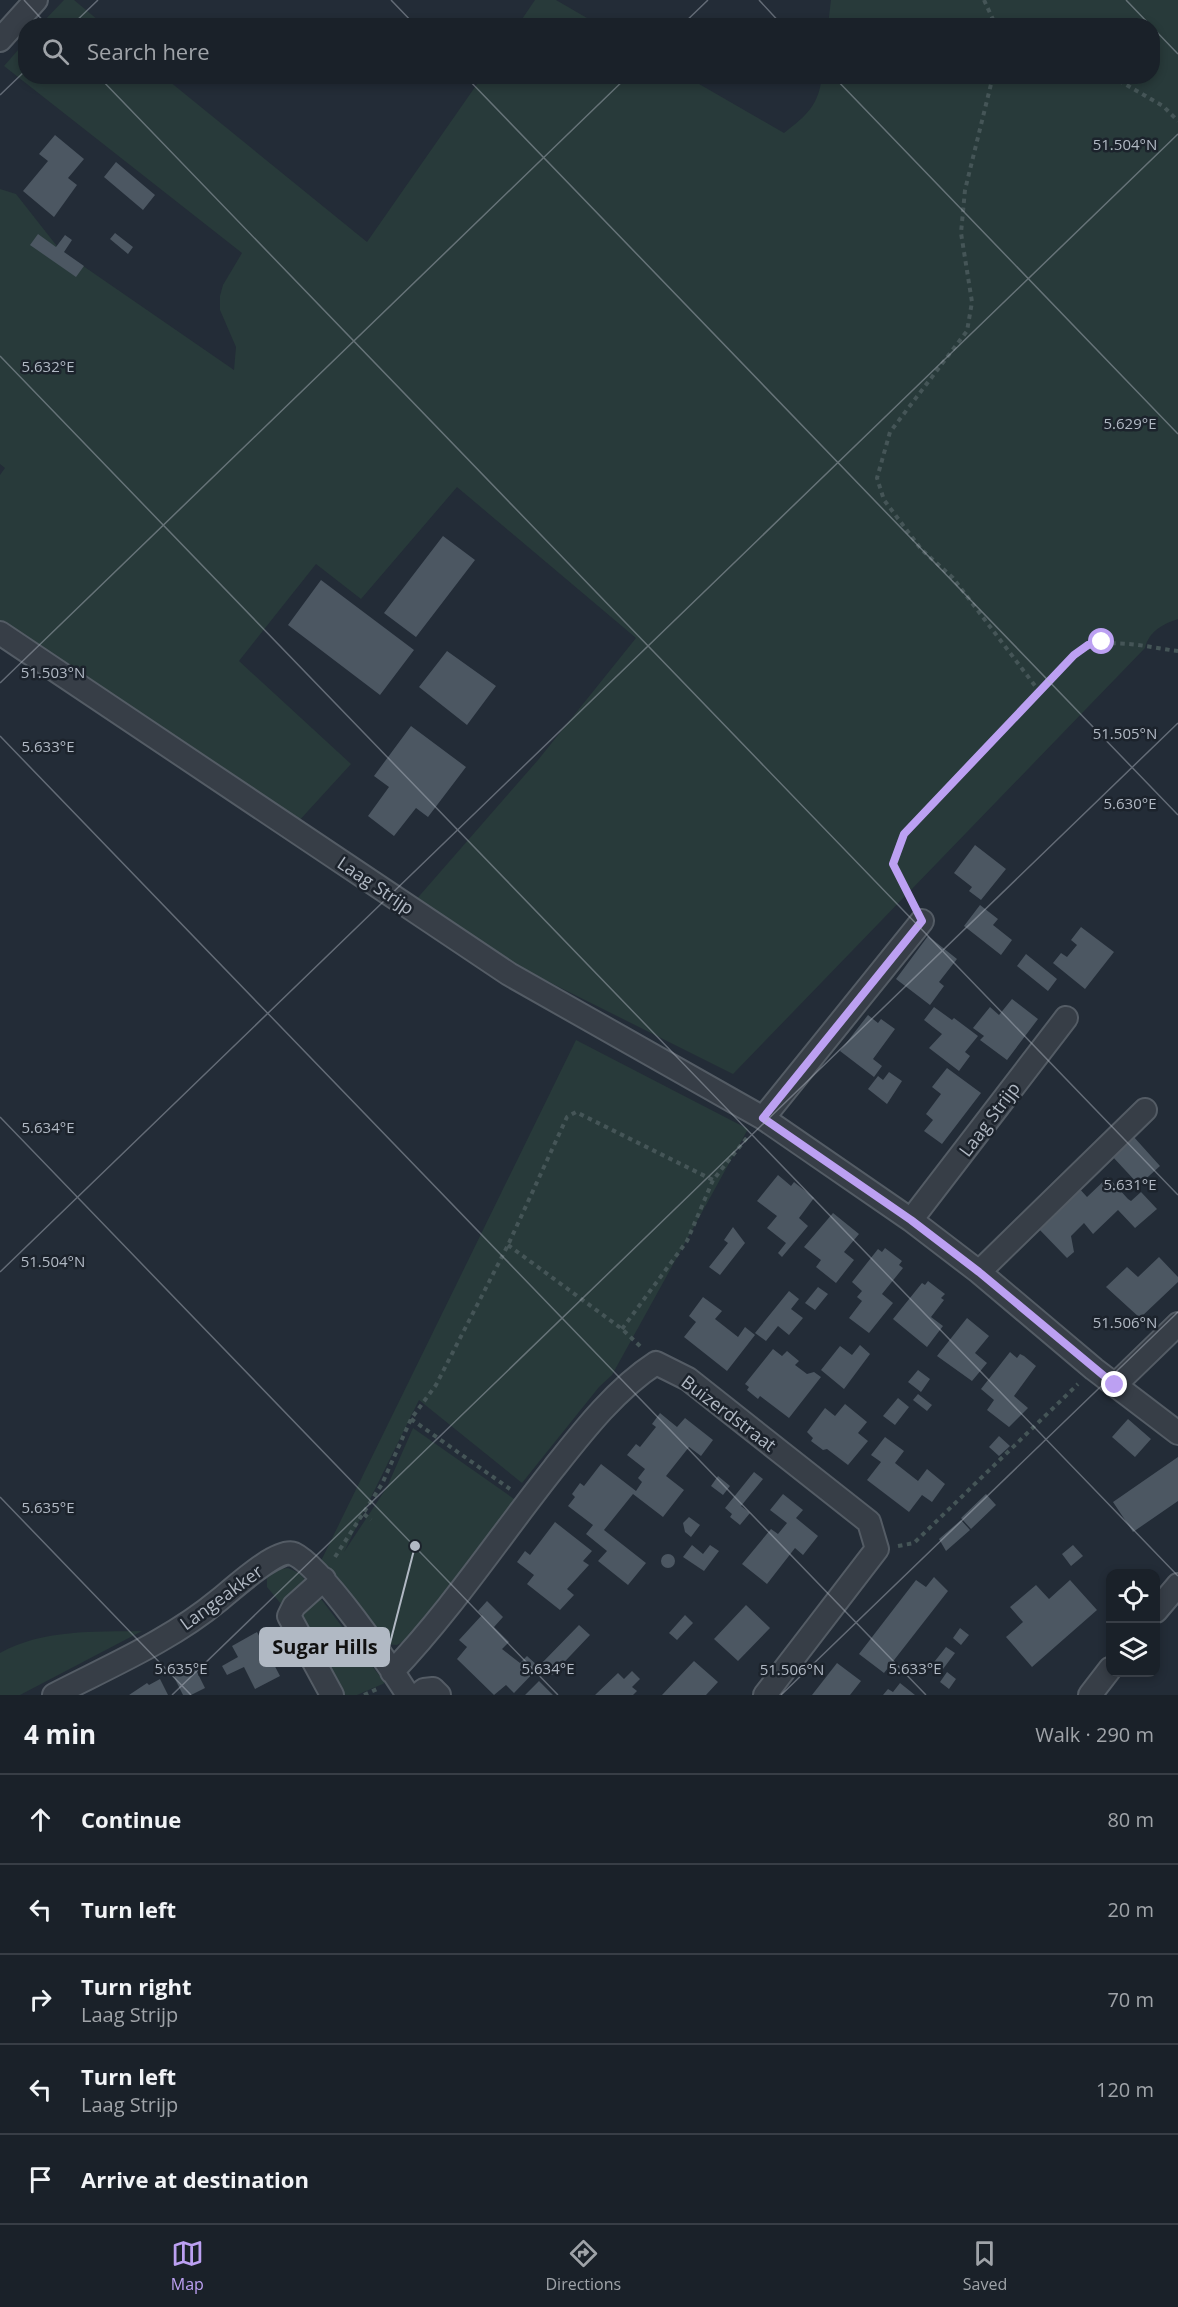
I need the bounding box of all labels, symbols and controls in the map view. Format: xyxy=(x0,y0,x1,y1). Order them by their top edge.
search box xyxy=(18,18,1160,84)
icon: search xyxy=(39,35,72,68)
text: Search here xyxy=(87,36,210,66)
text: 51.504°N xyxy=(1093,134,1157,154)
text: 5.632°E xyxy=(21,356,75,376)
text: 5.629°E xyxy=(1103,413,1157,433)
route start xyxy=(1088,628,1114,654)
text: 51.503°N xyxy=(21,662,85,682)
text: 51.505°N xyxy=(1093,723,1157,743)
text: 5.633°E xyxy=(21,736,75,756)
text: 5.630°E xyxy=(1103,793,1157,813)
street label: Laag Strijp xyxy=(333,851,419,919)
street label: Laag Strijp xyxy=(953,1077,1025,1161)
text: 5.634°E xyxy=(21,1117,75,1137)
text: 5.631°E xyxy=(1103,1174,1157,1194)
text: 51.504°N xyxy=(21,1251,85,1271)
text: 51.506°N xyxy=(1093,1312,1157,1332)
street label: Buizerdstraat xyxy=(677,1369,781,1457)
route end xyxy=(1101,1371,1127,1397)
text: 5.635°E xyxy=(21,1497,75,1517)
street label: Langeakker xyxy=(175,1558,268,1635)
map controls xyxy=(1106,1569,1160,1677)
button: locate xyxy=(1106,1569,1160,1623)
button: layers xyxy=(1106,1623,1160,1677)
callout: Sugar Hills xyxy=(260,1628,389,1666)
text: Sugar Hills xyxy=(272,1633,378,1660)
text: 5.635°E xyxy=(154,1658,208,1678)
text: 5.634°E xyxy=(521,1658,575,1678)
text: 5.633°E xyxy=(888,1658,942,1678)
text: 51.506°N xyxy=(760,1659,824,1679)
text: 4 min xyxy=(24,1716,96,1752)
text: Walk · 290 m xyxy=(1035,1721,1154,1748)
icon: ahead xyxy=(24,1803,57,1836)
text: Continue xyxy=(81,1804,181,1834)
text: 80 m xyxy=(1107,1806,1154,1833)
icon: left xyxy=(24,1893,57,1926)
text: Turn left xyxy=(81,1894,176,1924)
text: 20 m xyxy=(1107,1896,1154,1923)
text: Turn right xyxy=(81,1971,192,2001)
icon: right xyxy=(24,1983,57,2016)
text: 70 m xyxy=(1107,1986,1154,2013)
text: Laag Strijp xyxy=(81,2001,178,2028)
text: Turn left xyxy=(81,2061,176,2091)
icon: left xyxy=(24,2073,57,2106)
text: 120 m xyxy=(1096,2076,1154,2103)
text: Laag Strijp xyxy=(81,2091,178,2118)
icon: arrive xyxy=(24,2163,57,2196)
text: Arrive at destination xyxy=(81,2164,309,2194)
tab: Map xyxy=(171,2237,204,2295)
tab: Directions xyxy=(545,2237,621,2295)
tab: Saved xyxy=(963,2237,1007,2295)

